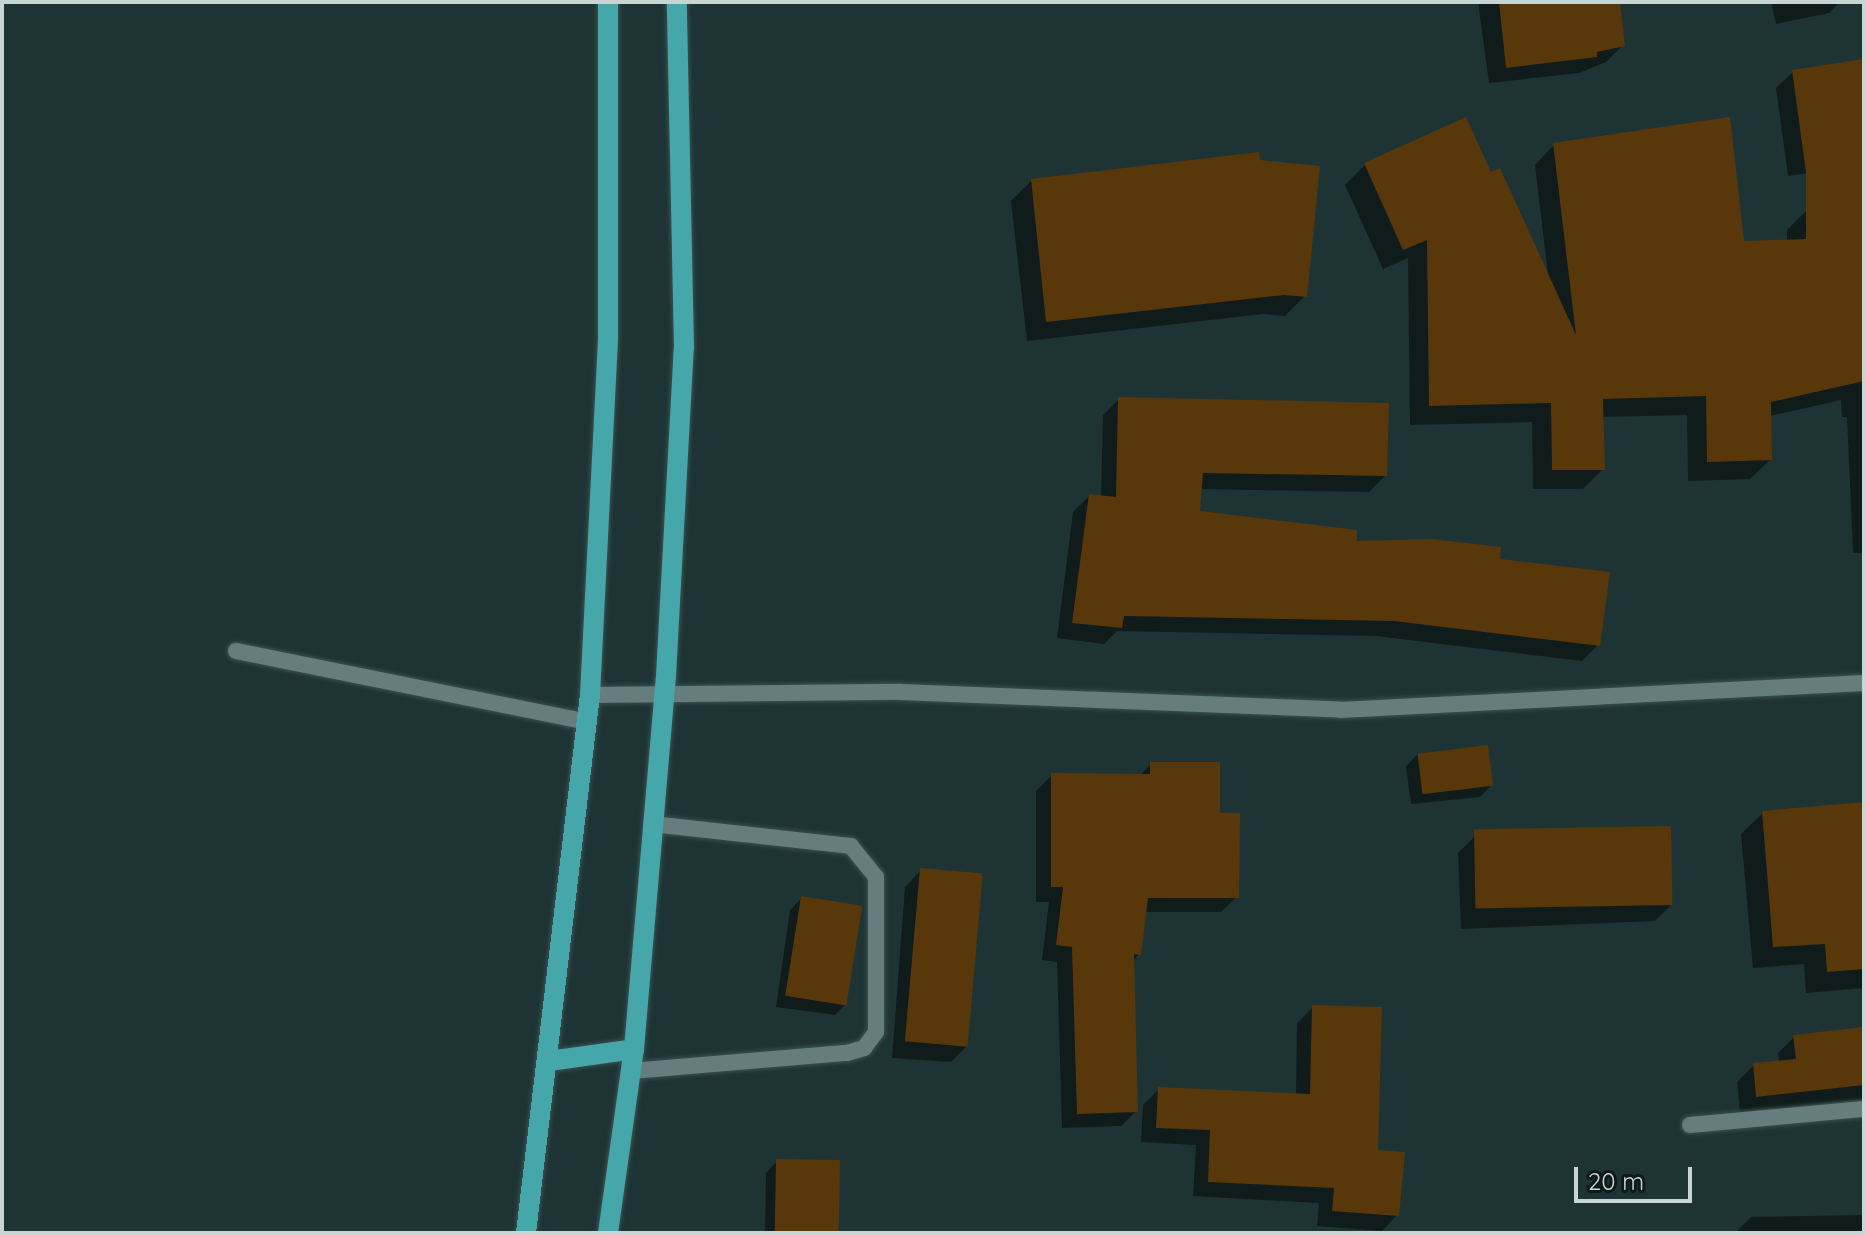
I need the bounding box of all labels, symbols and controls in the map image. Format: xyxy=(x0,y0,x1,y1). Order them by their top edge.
scale bar xyxy=(1578,1151,1696,1201)
text: 20 m xyxy=(1588,1166,1644,1196)

